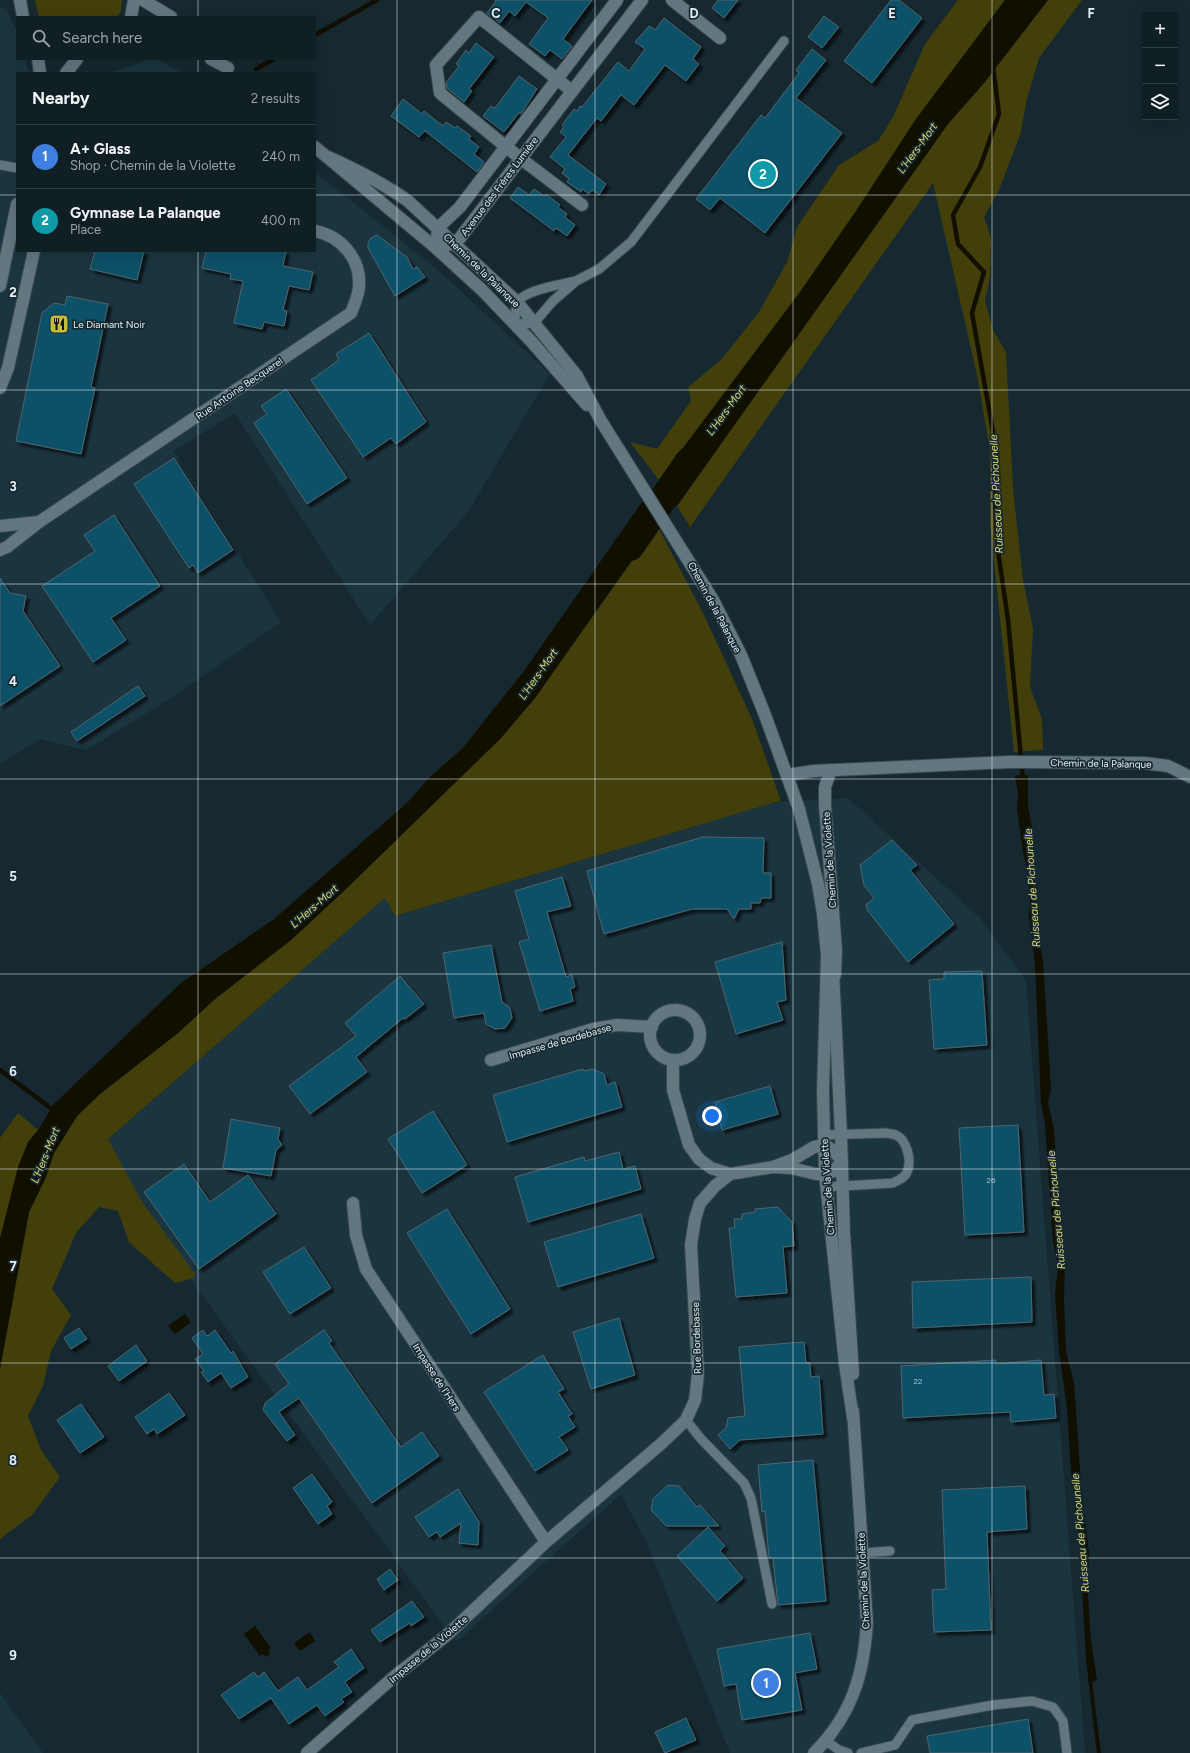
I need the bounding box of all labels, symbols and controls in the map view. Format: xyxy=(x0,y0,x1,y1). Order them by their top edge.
text: C xyxy=(491,6,501,21)
text: D xyxy=(689,6,699,21)
text: E xyxy=(888,6,896,21)
text: F xyxy=(1087,6,1095,21)
map controls xyxy=(1142,12,1178,120)
button: + xyxy=(1142,12,1178,48)
search box xyxy=(16,16,316,60)
icon: search xyxy=(30,27,52,49)
text: Search here xyxy=(62,29,142,47)
button: − xyxy=(1142,48,1178,84)
button: layers xyxy=(1142,84,1178,120)
text: Nearby xyxy=(32,88,90,108)
text: 2 results xyxy=(251,91,300,106)
water label: L'Hers-Mort xyxy=(895,120,941,176)
street label: Avenue des Frères Lumière xyxy=(458,134,541,238)
text: A+ Glass xyxy=(70,140,131,158)
text: 1 xyxy=(42,149,48,164)
text: 240 m xyxy=(262,149,300,164)
text: Shop · Chemin de la Violette xyxy=(70,158,236,173)
pin: 2 xyxy=(750,159,776,189)
text: Gymnase La Palanque xyxy=(70,204,221,222)
text: 2 xyxy=(41,213,49,228)
text: 400 m xyxy=(261,213,300,228)
text: Place xyxy=(70,222,101,237)
street label: Chemin de la Palanque xyxy=(441,231,523,311)
text: 2 xyxy=(9,285,17,300)
restaurant icon: Le Diamant Noir xyxy=(48,313,70,335)
place label: Le Diamant Noir xyxy=(73,318,146,331)
street label: Rue Antoine Becquerel xyxy=(193,354,285,422)
water label: L'Hers-Mort xyxy=(704,382,750,438)
water label: Ruisseau de Pichounelle xyxy=(987,434,1006,554)
text: 3 xyxy=(9,479,17,494)
street label: Chemin de la Palanque xyxy=(685,560,744,655)
water label: L'Hers-Mort xyxy=(516,646,561,702)
text: 4 xyxy=(9,674,17,689)
street label: Chemin de la Palanque xyxy=(1050,756,1152,771)
street label: Chemin de la Violette xyxy=(820,811,839,909)
water label: Ruisseau de Pichounelle xyxy=(1022,828,1043,948)
text: 5 xyxy=(9,869,17,884)
water label: L'Hers-Mort xyxy=(288,882,342,931)
street label: Impasse de Bordebasse xyxy=(508,1021,613,1062)
text: 6 xyxy=(9,1064,17,1079)
your location xyxy=(702,1106,722,1126)
water label: L'Hers-Mort xyxy=(28,1125,63,1185)
street label: Chemin de la Violette xyxy=(818,1138,837,1236)
water label: Ruisseau de Pichounelle xyxy=(1045,1150,1068,1270)
house number: 26 xyxy=(987,1175,996,1185)
text: 7 xyxy=(9,1259,17,1274)
street label: Rue Bordebasse xyxy=(689,1301,704,1374)
street label: Impasse de l'Hers xyxy=(410,1341,464,1414)
house number: 22 xyxy=(914,1376,922,1386)
text: 8 xyxy=(9,1453,17,1468)
water label: Ruisseau de Pichounelle xyxy=(1069,1473,1092,1593)
street label: Chemin de la Violette xyxy=(854,1532,873,1629)
street label: Impasse de la Violette xyxy=(386,1612,471,1686)
text: 9 xyxy=(9,1648,17,1663)
pin: 1 xyxy=(753,1668,779,1698)

